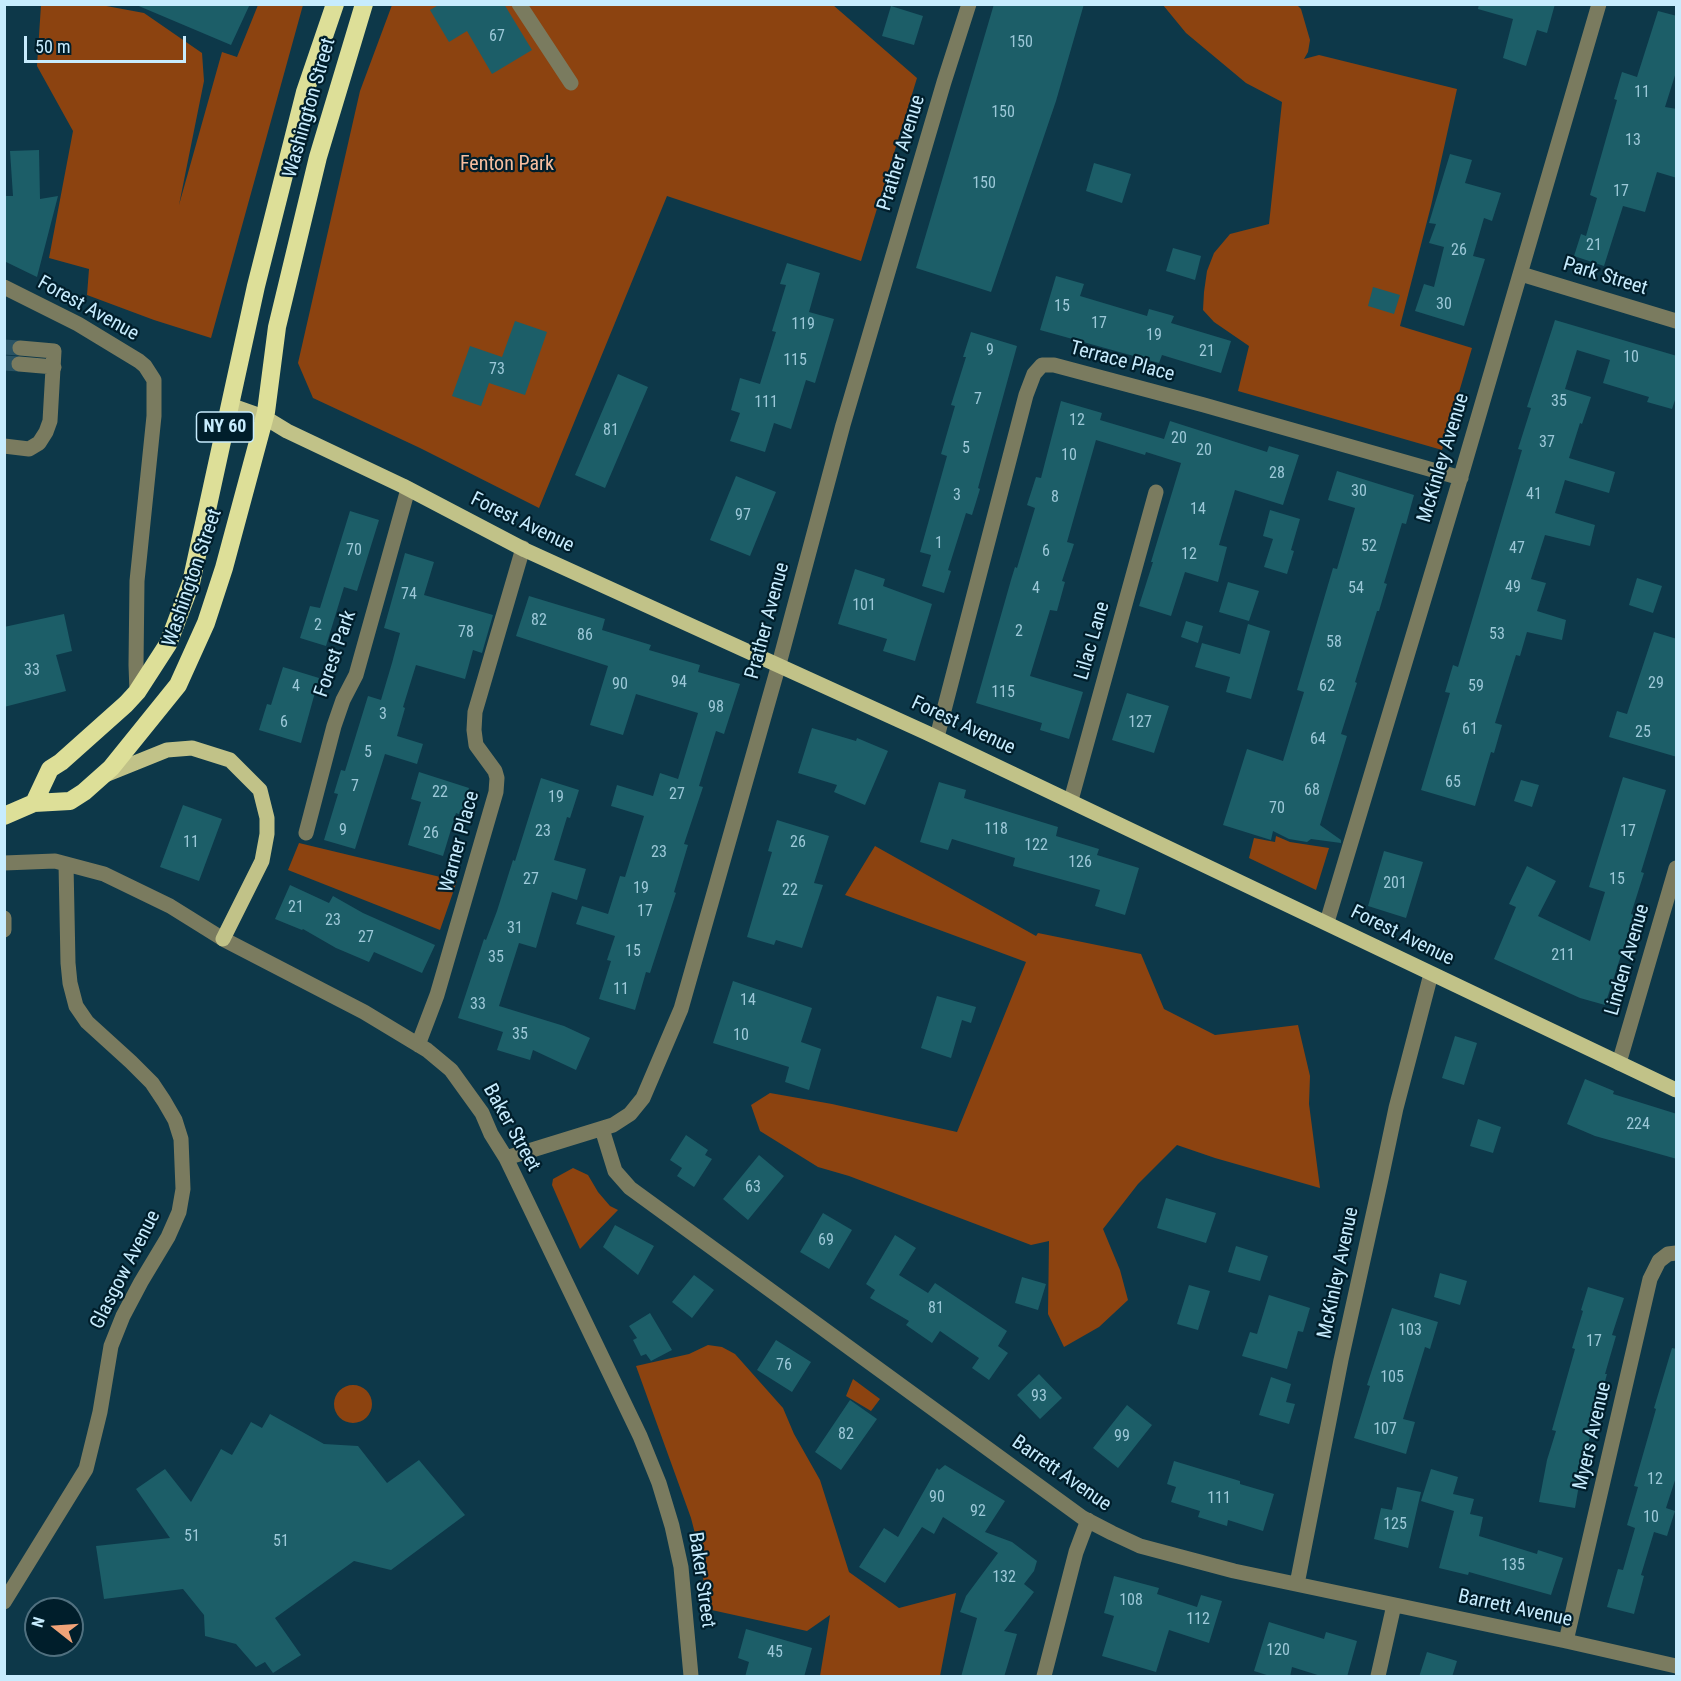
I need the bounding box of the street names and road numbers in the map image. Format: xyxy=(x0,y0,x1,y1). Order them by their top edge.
street label: Washington Street xyxy=(279,35,341,181)
street label: Prather Avenue xyxy=(873,92,931,214)
street label: Park Street xyxy=(1560,253,1650,301)
street label: Forest Avenue xyxy=(33,271,143,347)
street label: Terrace Place xyxy=(1067,337,1177,387)
street label: McKinley Avenue xyxy=(1413,390,1475,526)
road number: NY 60 xyxy=(196,412,254,442)
street label: Forest Avenue xyxy=(466,488,578,558)
street label: Washington Street xyxy=(158,506,228,650)
street label: Prather Avenue xyxy=(741,560,795,682)
street label: Lilac Lane xyxy=(1070,599,1116,683)
street label: Forest Park xyxy=(310,608,362,700)
street label: Forest Avenue xyxy=(907,691,1019,761)
street label: Warner Place xyxy=(435,789,485,895)
street label: Forest Avenue xyxy=(1346,901,1458,971)
street label: Linden Avenue xyxy=(1601,901,1655,1019)
street label: Baker Street xyxy=(477,1080,545,1176)
street label: McKinley Avenue xyxy=(1313,1205,1365,1341)
street label: Glasgow Avenue xyxy=(86,1207,166,1333)
street label: Myers Avenue xyxy=(1569,1380,1617,1492)
street label: Barrett Avenue xyxy=(1007,1431,1115,1517)
street label: Baker Street xyxy=(682,1531,720,1629)
street label: Barrett Avenue xyxy=(1456,1585,1574,1633)

